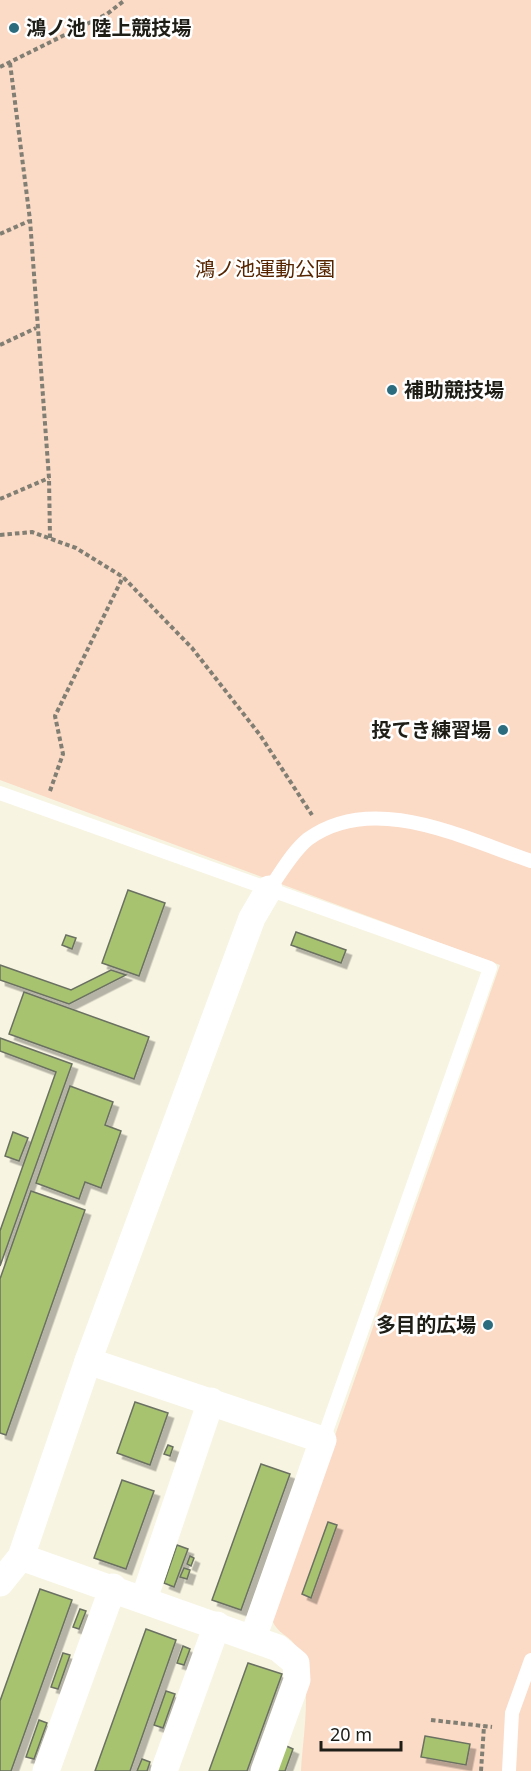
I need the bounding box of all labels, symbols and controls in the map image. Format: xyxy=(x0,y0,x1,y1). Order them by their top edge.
place label: 鴻ノ池 陸上競技場 xyxy=(26,14,191,41)
marker: 鴻ノ池 陸上競技場 xyxy=(7,21,21,35)
park label: 鴻ノ池運動公園 xyxy=(195,255,335,282)
place label: 補助競技場 xyxy=(404,376,504,403)
marker: 補助競技場 xyxy=(385,383,399,397)
place label: 投てき練習場 xyxy=(372,716,491,743)
marker: 投てき練習場 xyxy=(496,723,510,737)
place label: 多目的広場 xyxy=(376,1311,476,1338)
marker: 多目的広場 xyxy=(481,1318,495,1332)
scale bar xyxy=(321,1714,400,1752)
text: 20 m xyxy=(330,1722,372,1746)

